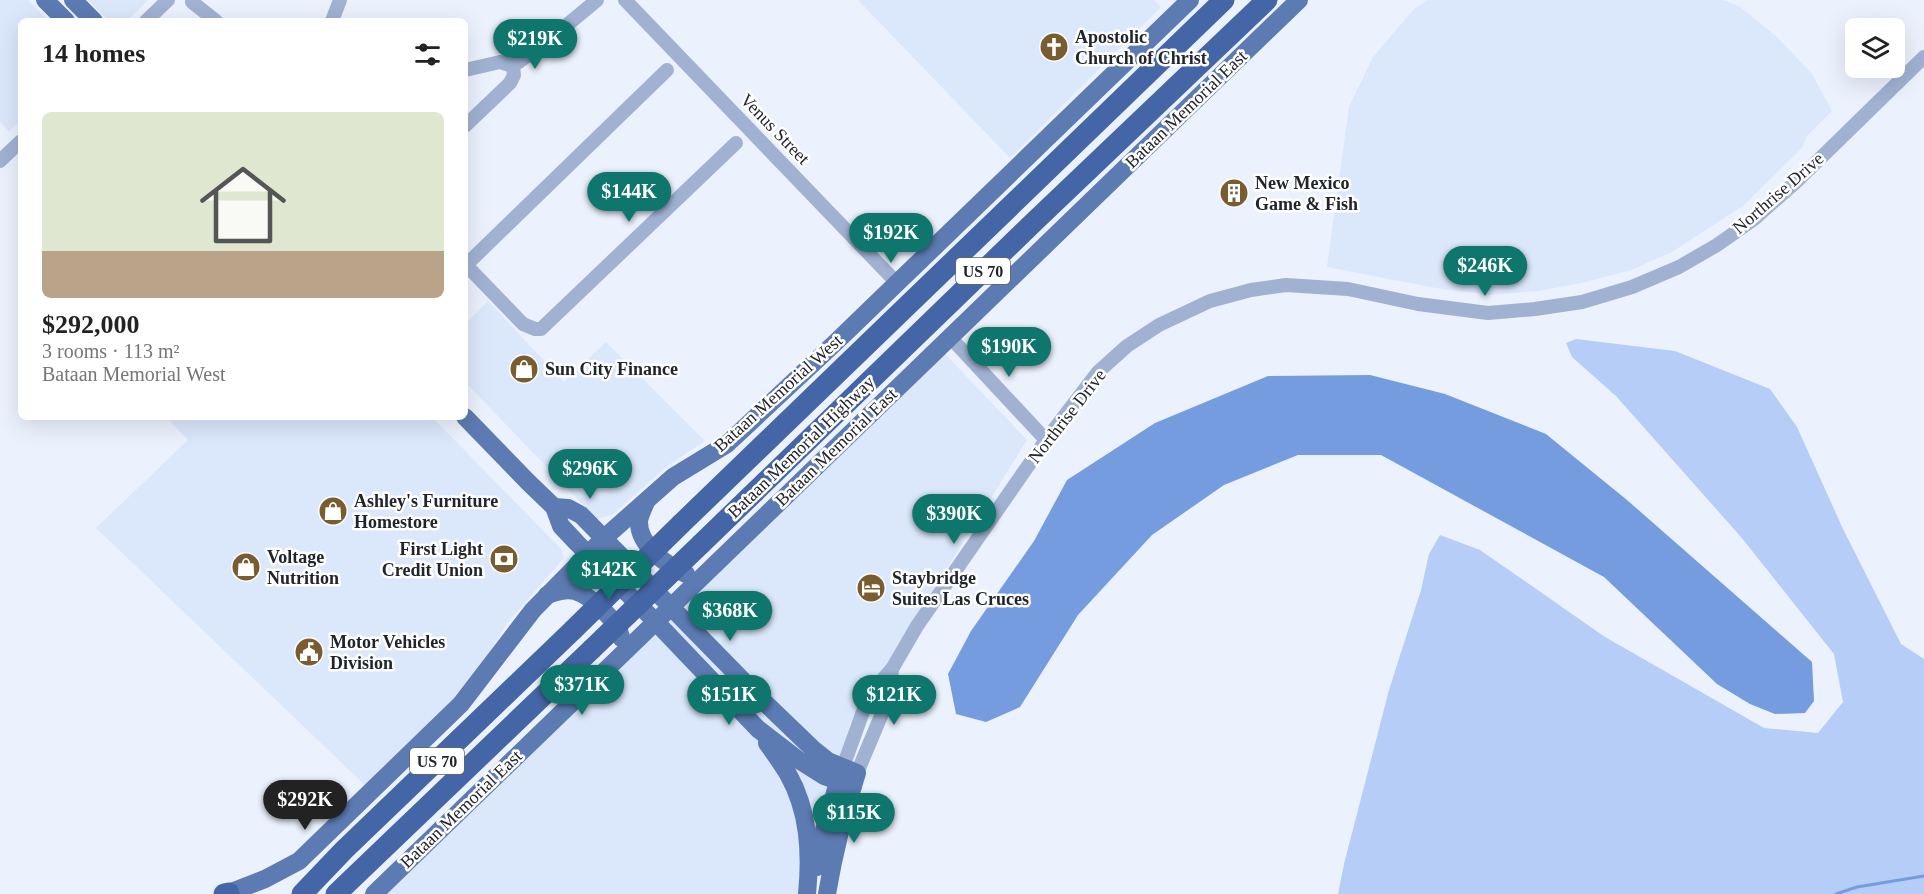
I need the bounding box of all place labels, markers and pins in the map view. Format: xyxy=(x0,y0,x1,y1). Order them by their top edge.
pin: $219K xyxy=(493,19,577,70)
place label: Apostolic Church of Christ xyxy=(1075,27,1207,68)
church icon: Apostolic Church of Christ xyxy=(1038,31,1070,63)
pin: $144K xyxy=(587,172,671,223)
place label: New Mexico Game & Fish xyxy=(1255,173,1358,214)
building icon: New Mexico Game & Fish xyxy=(1218,177,1250,209)
pin: $192K xyxy=(849,213,933,264)
pin: $246K xyxy=(1443,246,1527,297)
pin: $190K xyxy=(967,327,1051,378)
shop icon: Sun City Finance xyxy=(508,353,540,385)
place label: Sun City Finance xyxy=(545,359,678,379)
pin: $296K xyxy=(548,449,632,500)
place label: Ashley's Furniture Homestore xyxy=(354,491,498,532)
pin: $390K xyxy=(912,494,996,545)
shop icon: Ashley's Furniture Homestore xyxy=(317,495,349,527)
place label: First Light Credit Union xyxy=(382,539,483,580)
bank icon: First Light Credit Union xyxy=(488,543,520,575)
place label: Voltage Nutrition xyxy=(267,547,339,588)
pin: $142K xyxy=(567,550,651,601)
shop icon: Voltage Nutrition xyxy=(230,551,262,583)
place label: Staybridge Suites Las Cruces xyxy=(892,568,1029,609)
hotel icon: Staybridge Suites Las Cruces xyxy=(855,572,887,604)
pin: $368K xyxy=(688,591,772,642)
place label: Motor Vehicles Division xyxy=(330,632,445,673)
public building icon: Motor Vehicles Division xyxy=(293,636,325,668)
pin: $371K xyxy=(540,665,624,716)
pin: $151K xyxy=(687,675,771,726)
pin: $121K xyxy=(852,675,936,726)
pin: $292K xyxy=(263,780,347,831)
pin: $115K xyxy=(812,793,896,844)

